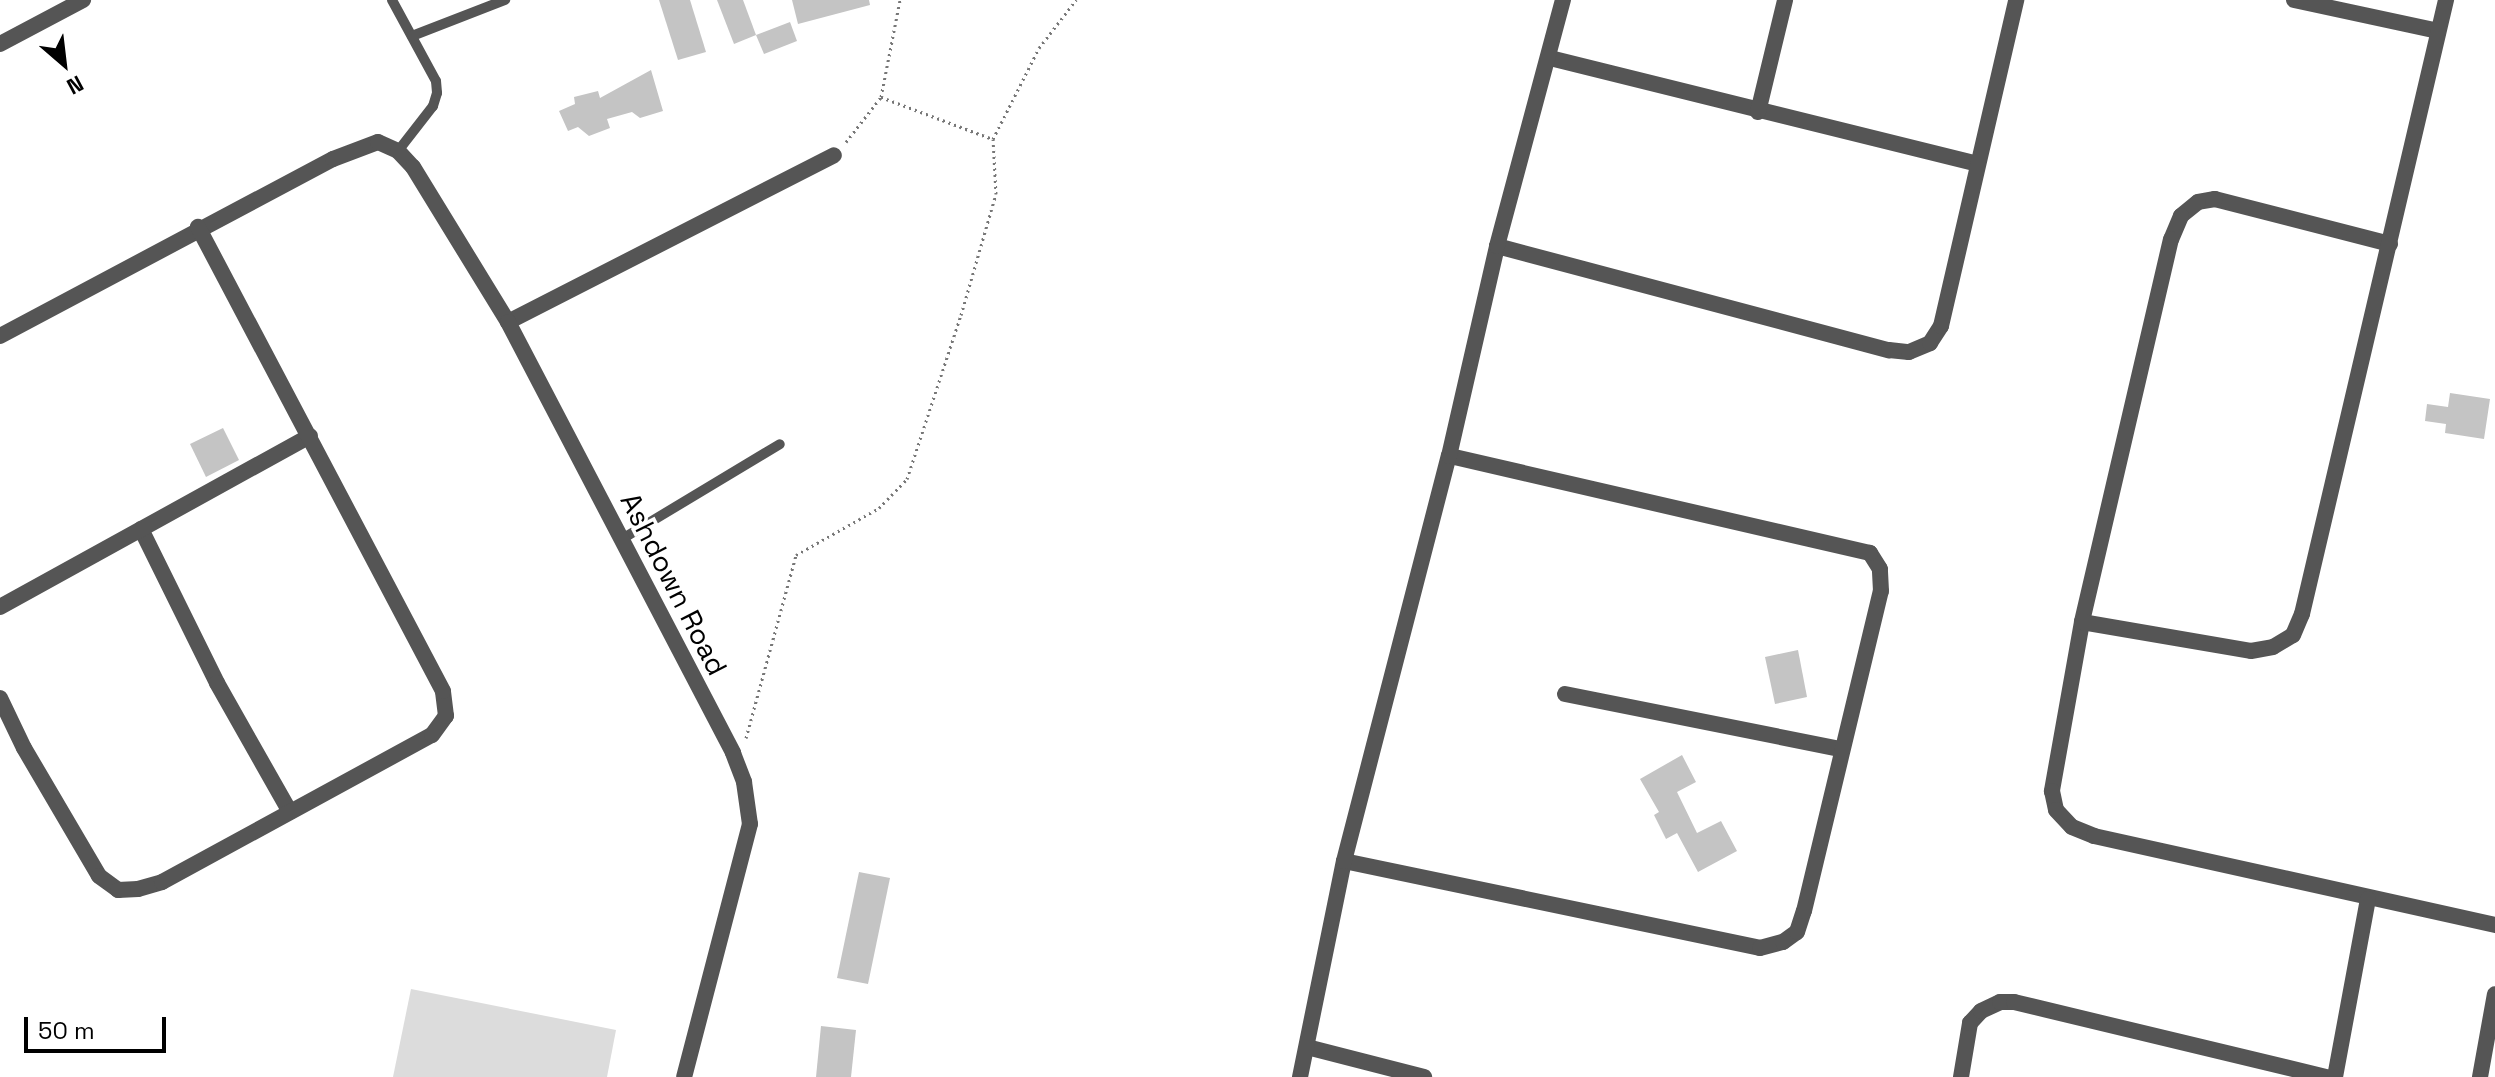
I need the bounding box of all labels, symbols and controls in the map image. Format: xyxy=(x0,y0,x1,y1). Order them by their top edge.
north arrow xyxy=(24,24,104,104)
text: N xyxy=(62,69,88,101)
street label: Ashdown Road xyxy=(614,487,734,681)
scale bar xyxy=(28,1001,170,1051)
text: 50 m xyxy=(38,1015,95,1046)

